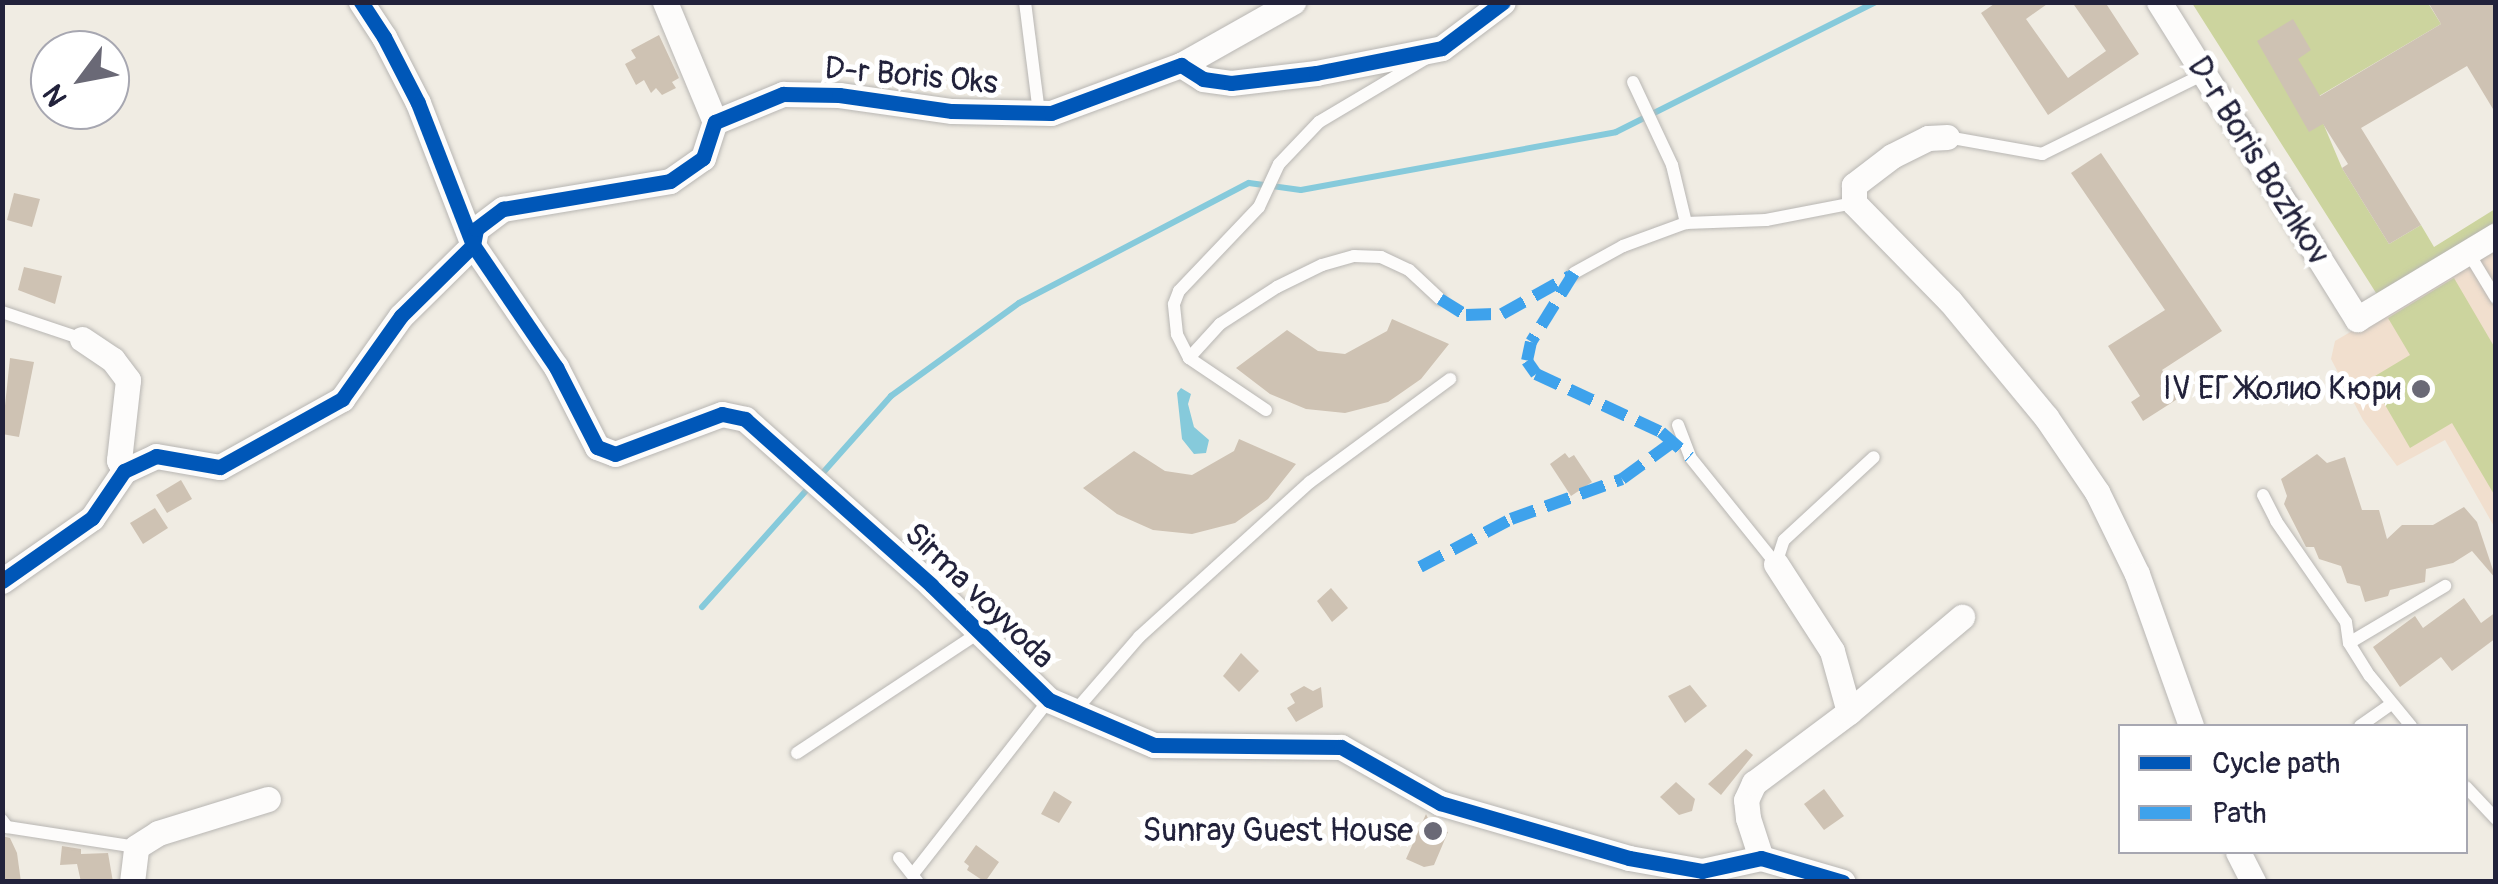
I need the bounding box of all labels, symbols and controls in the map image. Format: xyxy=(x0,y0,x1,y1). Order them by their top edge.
north arrow xyxy=(30,30,130,130)
street label: D-r Boris Oks xyxy=(823,49,999,103)
street label: D-r Boris Bozhkov xyxy=(2179,50,2337,272)
text: N xyxy=(36,78,76,112)
place label: IV ЕГ Жолио Кюри xyxy=(2163,370,2401,408)
marker: IV ЕГ Жолио Кюри xyxy=(2410,378,2432,400)
street label: Sirma voyvoda xyxy=(896,515,1062,677)
legend xyxy=(2118,724,2468,854)
text: Cycle path xyxy=(2212,745,2340,782)
text: Path xyxy=(2212,795,2267,832)
place label: Sunray Guest House xyxy=(1142,812,1413,850)
marker: Sunray Guest House xyxy=(1422,820,1444,842)

